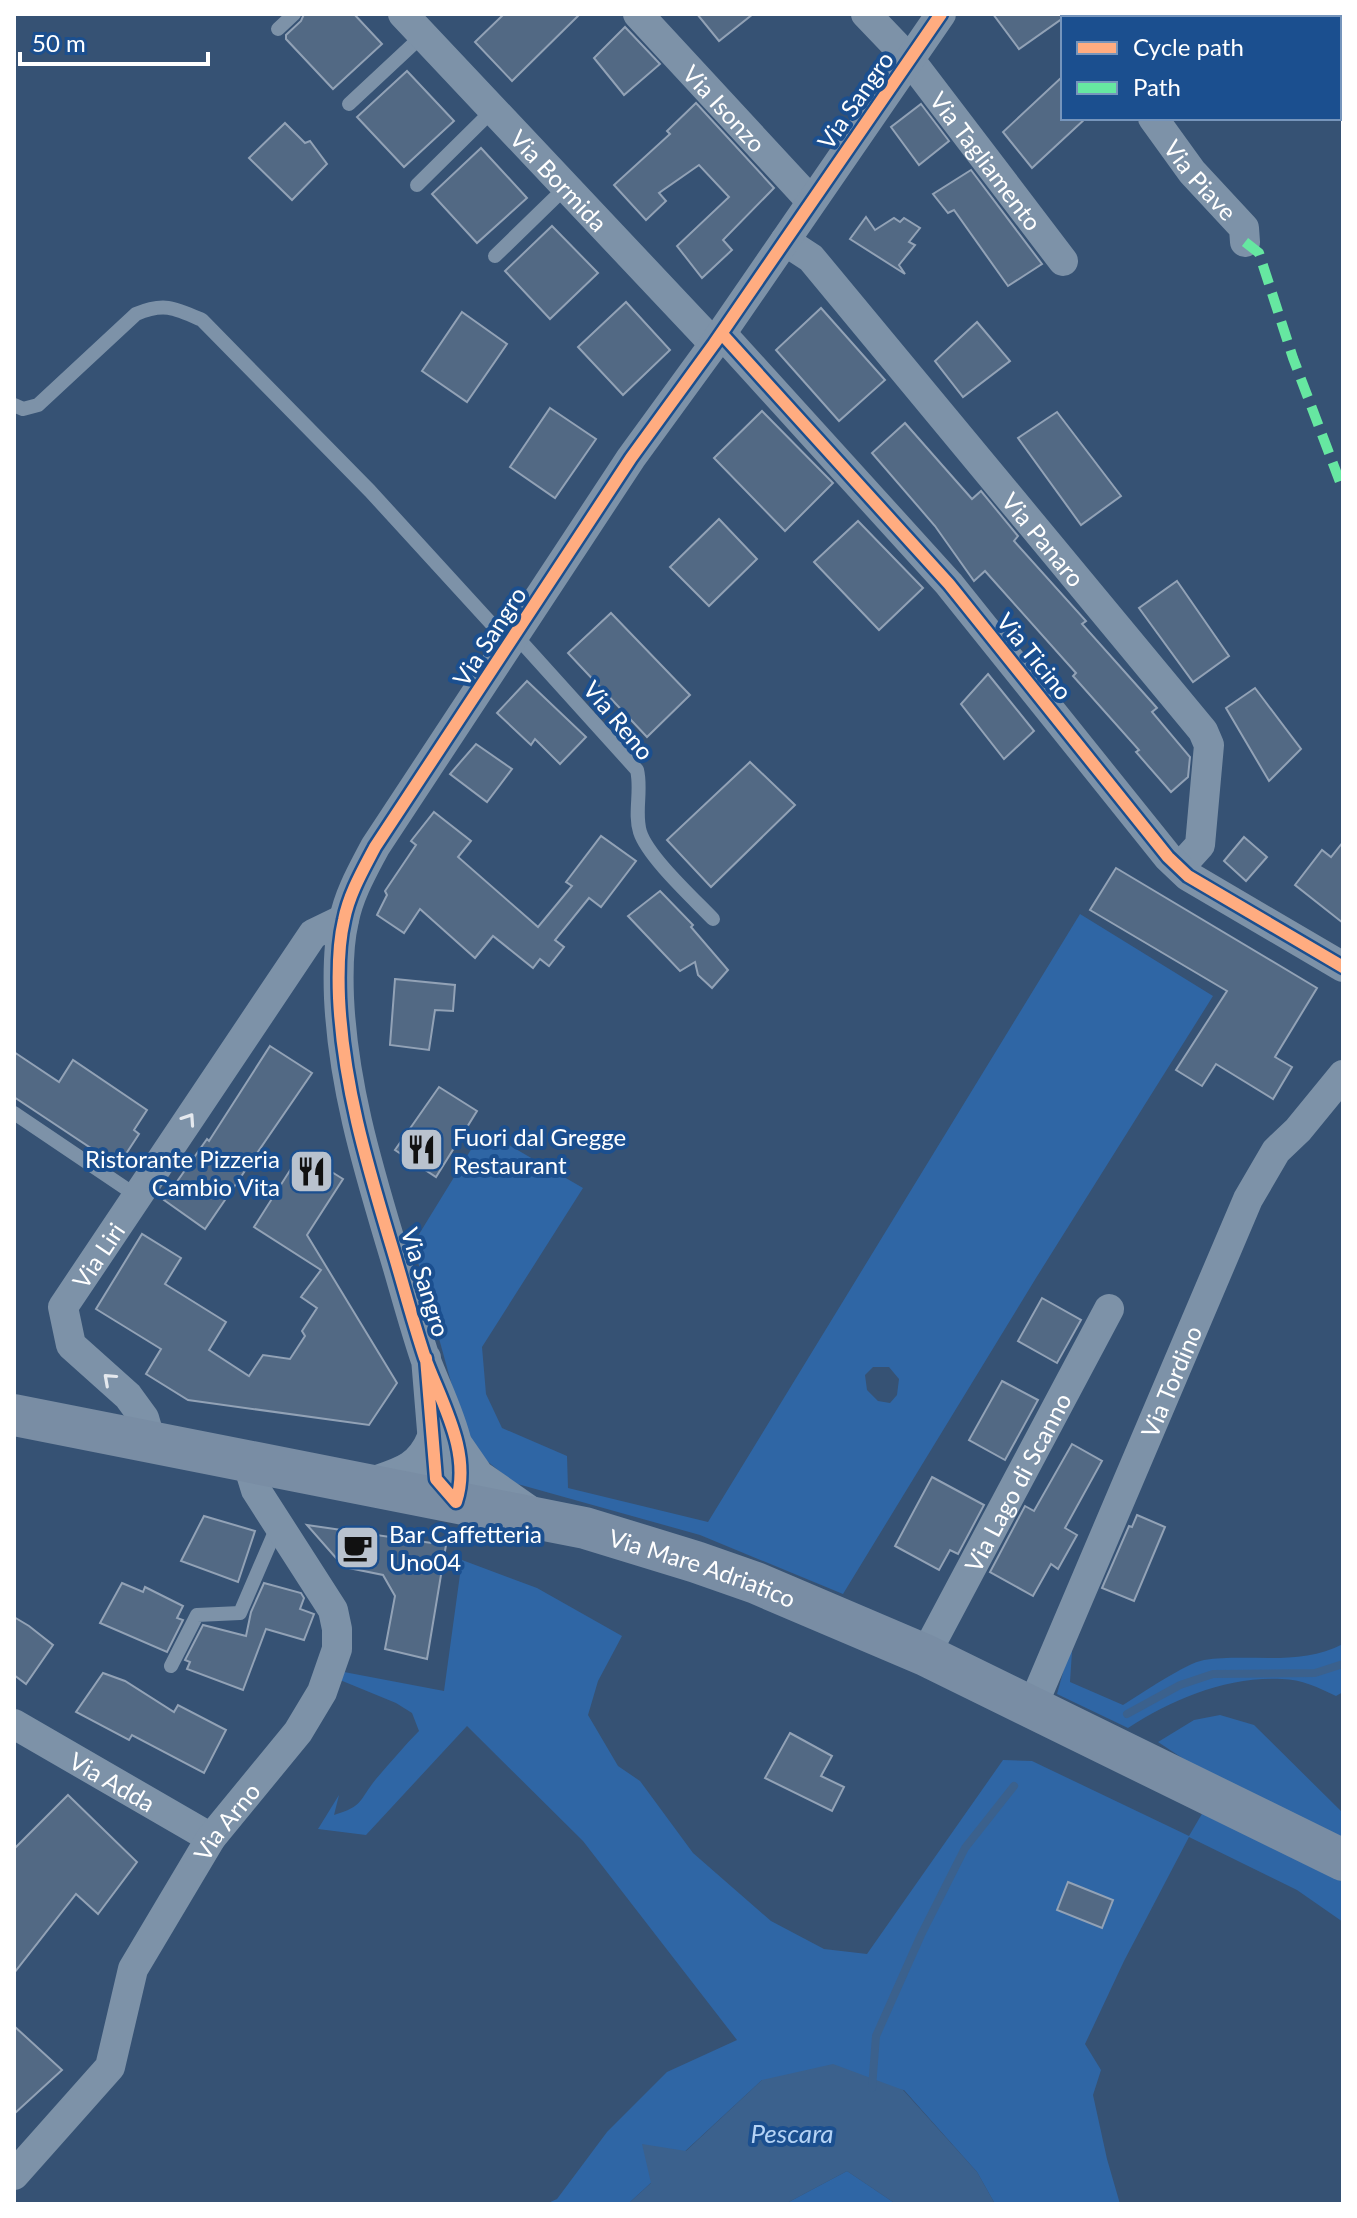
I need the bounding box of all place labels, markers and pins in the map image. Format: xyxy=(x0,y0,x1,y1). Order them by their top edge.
place label: Fuori dal Gregge Restaurant xyxy=(453,1122,626,1179)
restaurant icon: Fuori dal Gregge Restaurant xyxy=(398,1126,446,1174)
place label: Ristorante Pizzeria Cambio Vita xyxy=(85,1144,280,1201)
restaurant icon: Ristorante Pizzeria Cambio Vita xyxy=(287,1148,335,1196)
place label: Bar Caffetteria Uno04 xyxy=(389,1519,542,1576)
cafe icon: Bar Caffetteria Uno04 xyxy=(334,1523,382,1571)

